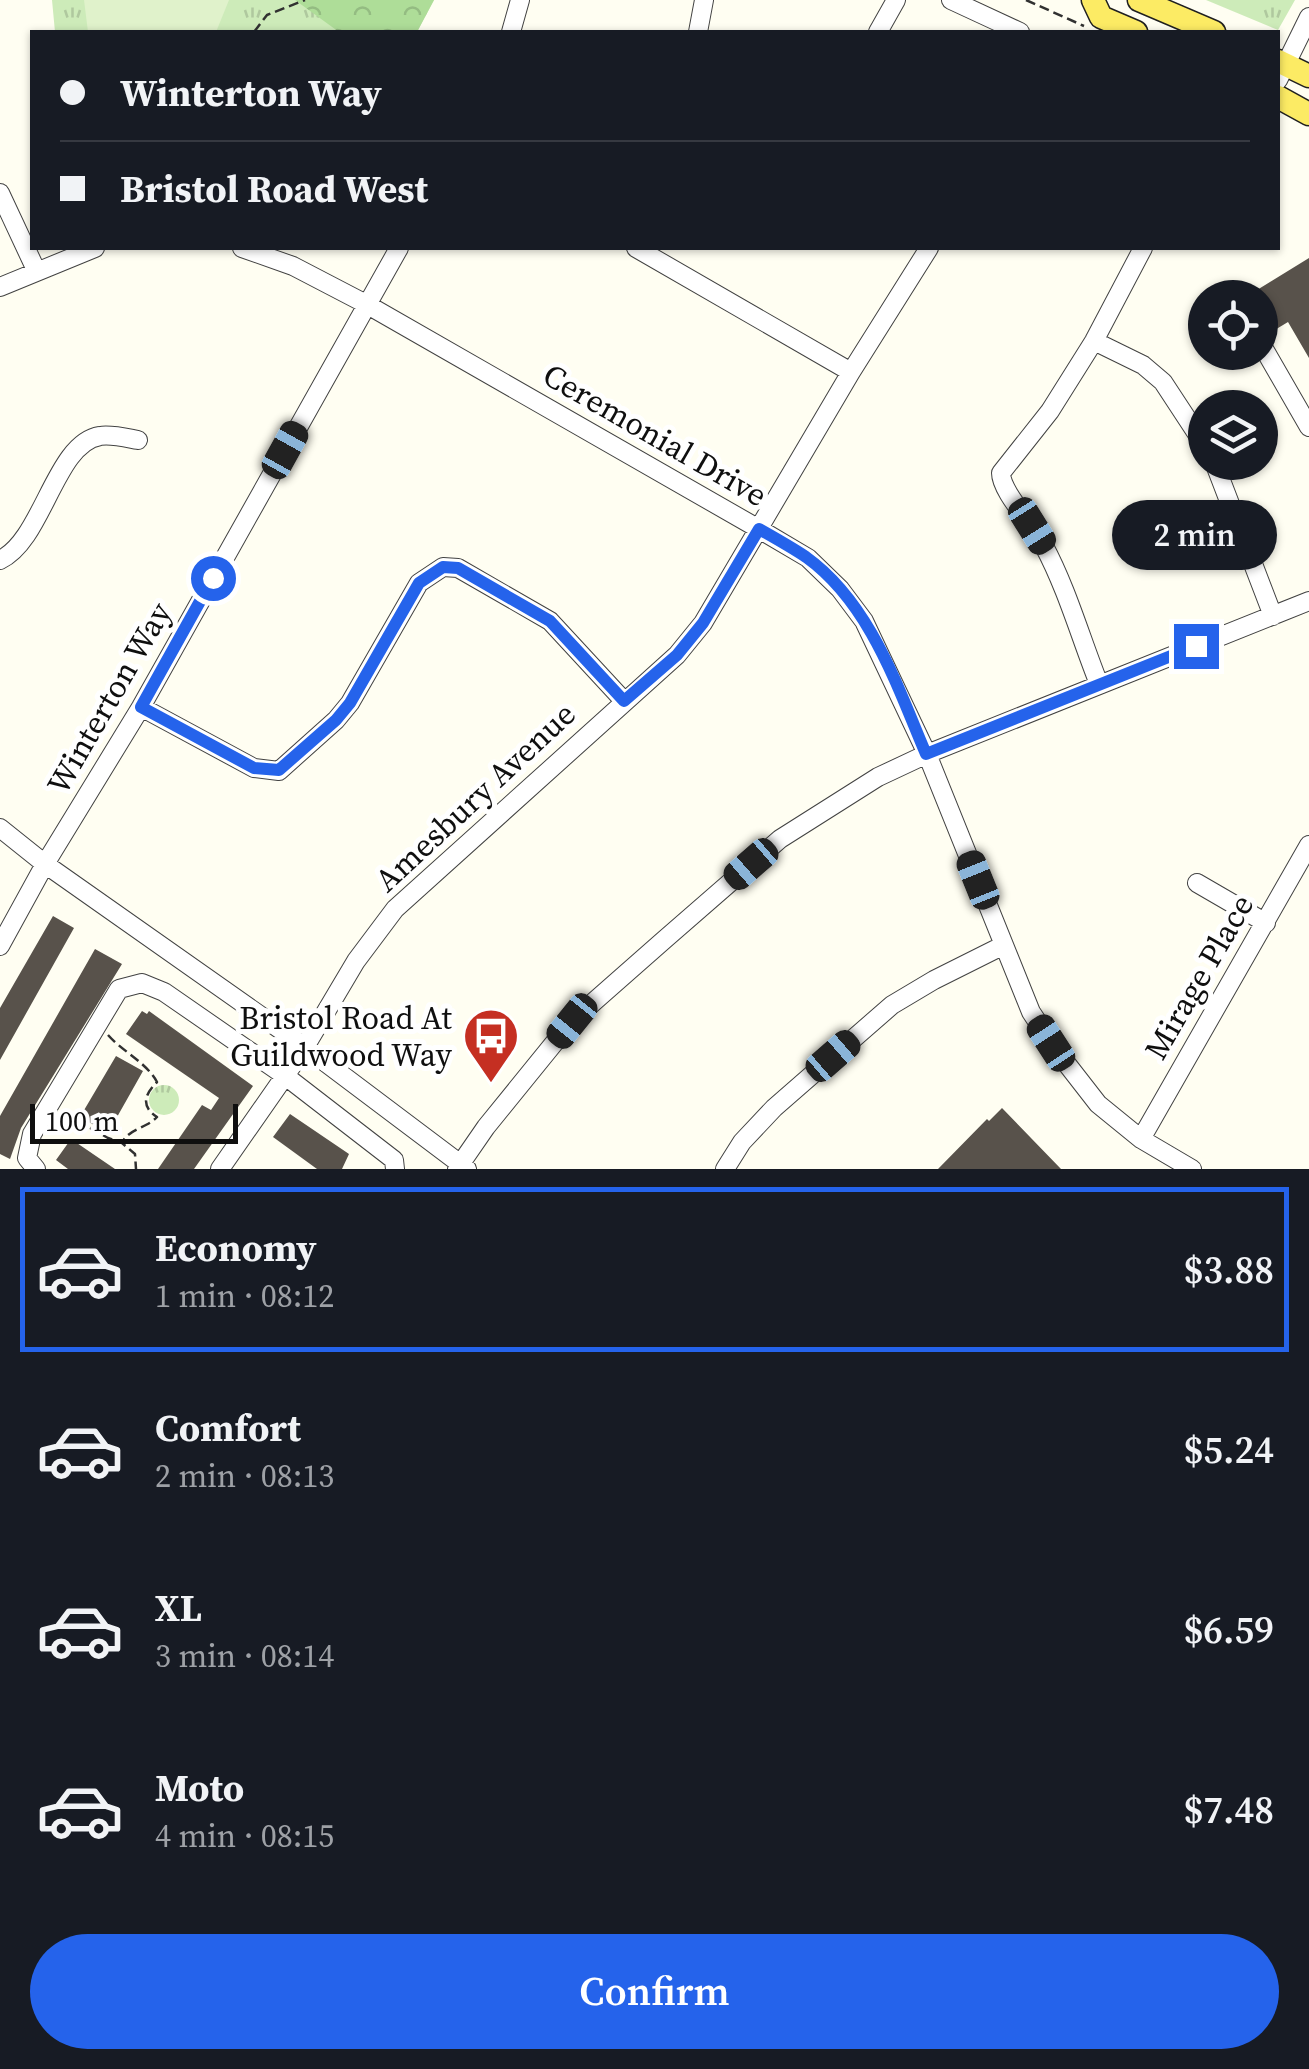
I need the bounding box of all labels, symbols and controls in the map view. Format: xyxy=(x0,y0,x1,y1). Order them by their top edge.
text: Winterton Way xyxy=(120,67,382,119)
text: Bristol Road West xyxy=(120,163,428,215)
map controls xyxy=(1188,280,1278,480)
button: locate xyxy=(1188,280,1278,370)
street label: Ceremonial Drive xyxy=(535,353,775,517)
button: layers xyxy=(1188,390,1278,480)
car xyxy=(257,416,313,484)
car xyxy=(1003,493,1061,559)
callout: 2 min xyxy=(1114,501,1278,571)
text: 2 min xyxy=(1153,513,1236,557)
route start xyxy=(191,556,236,601)
street label: Winterton Way xyxy=(36,594,182,802)
route end xyxy=(1174,624,1219,669)
street label: Amesbury Avenue xyxy=(365,692,585,902)
car xyxy=(719,833,783,895)
car xyxy=(953,847,1003,913)
street label: Mirage Place xyxy=(1134,886,1264,1068)
car xyxy=(541,988,603,1054)
place label: Bristol Road At Guildwood Way xyxy=(230,996,453,1077)
bus stop icon: Bristol Road At Guildwood Way xyxy=(461,1006,521,1085)
car xyxy=(1022,1010,1080,1076)
car xyxy=(801,1025,865,1087)
scale bar xyxy=(30,1099,238,1144)
text: 100 m xyxy=(45,1102,119,1140)
text: Economy xyxy=(155,1222,317,1274)
icon: car xyxy=(35,1225,125,1315)
text: $3.88 xyxy=(1184,1244,1274,1296)
text: 1 min · 08:12 xyxy=(155,1274,334,1318)
text: Comfort xyxy=(155,1402,301,1454)
icon: car xyxy=(35,1405,125,1495)
text: $5.24 xyxy=(1184,1424,1274,1476)
text: 2 min · 08:13 xyxy=(155,1454,334,1498)
text: XL xyxy=(155,1582,202,1634)
icon: car xyxy=(35,1585,125,1675)
text: $6.59 xyxy=(1184,1604,1274,1656)
text: 3 min · 08:14 xyxy=(155,1634,334,1678)
text: Moto xyxy=(155,1762,244,1814)
icon: car xyxy=(35,1765,125,1855)
text: $7.48 xyxy=(1184,1784,1274,1836)
text: 4 min · 08:15 xyxy=(155,1814,334,1858)
button: Confirm xyxy=(30,1934,1279,2049)

